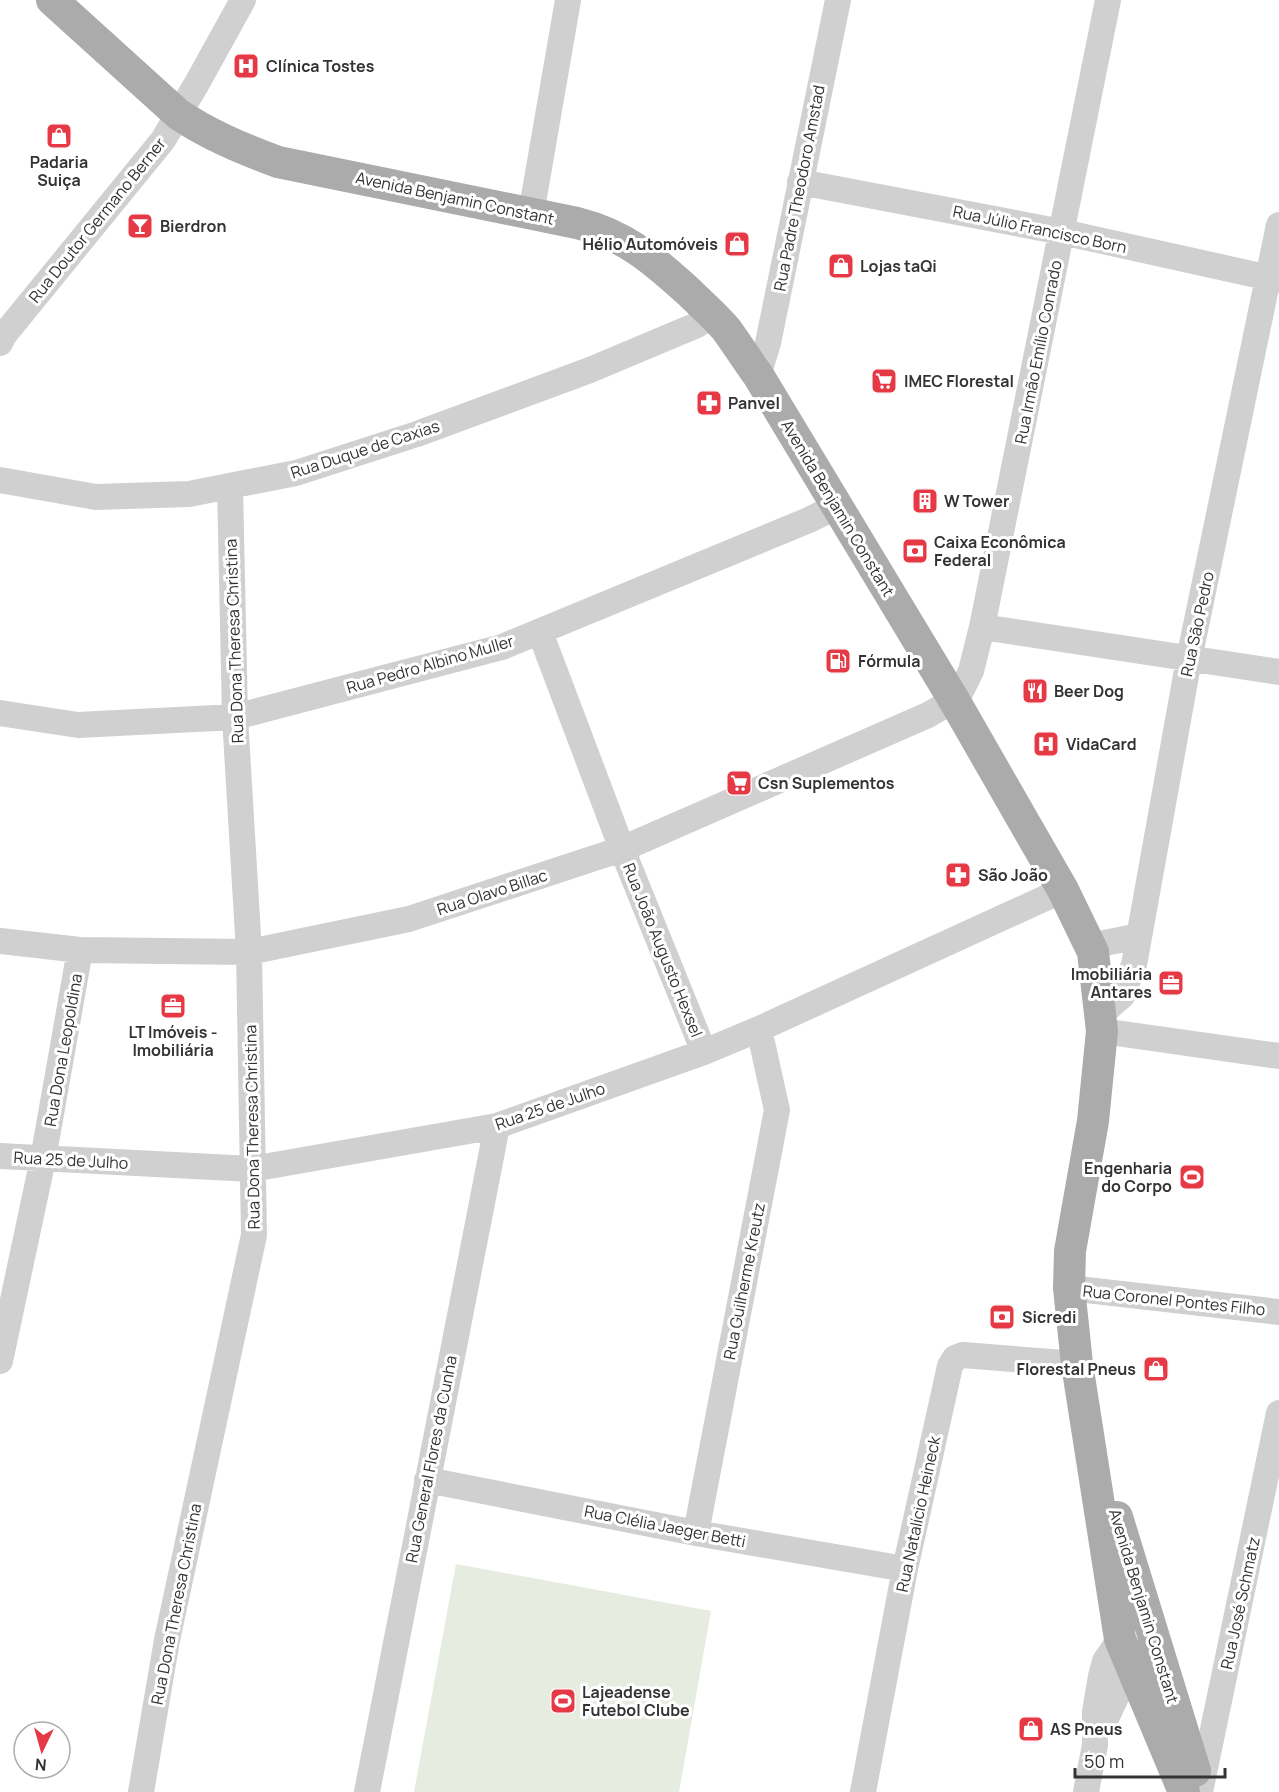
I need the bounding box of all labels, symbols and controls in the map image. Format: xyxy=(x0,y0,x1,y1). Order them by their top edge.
hospital icon: Clínica Tostes xyxy=(231,51,261,81)
place label: Clínica Tostes xyxy=(266,55,375,77)
street label: Rua Padre Theodoro Amstad xyxy=(768,83,830,293)
shop icon: Padaria Suiça xyxy=(44,121,74,151)
street label: Rua Doutor Germano Berner xyxy=(24,133,171,307)
place label: Padaria Suiça xyxy=(30,151,88,191)
street label: Avenida Benjamin Constant xyxy=(354,166,556,230)
street label: Rua Júlio Francisco Born xyxy=(951,200,1129,258)
bar icon: Bierdron xyxy=(125,211,155,241)
place label: Bierdron xyxy=(160,215,226,237)
shop icon: Hélio Automóveis xyxy=(722,229,752,259)
place label: Hélio Automóveis xyxy=(583,233,718,255)
shop icon: Lojas taQi xyxy=(826,251,856,281)
place label: Lojas taQi xyxy=(860,255,937,277)
street label: Rua Irmão Emílio Conrado xyxy=(1009,258,1067,446)
supermarket icon: IMEC Florestal xyxy=(869,366,899,396)
place label: IMEC Florestal xyxy=(904,370,1014,392)
pharmacy icon: Panvel xyxy=(694,388,724,418)
place label: Panvel xyxy=(728,392,780,414)
street label: Rua Duque de Caxias xyxy=(288,415,442,483)
street label: Avenida Benjamin Constant xyxy=(776,416,900,600)
building icon: W Tower xyxy=(910,486,940,516)
place label: W Tower xyxy=(944,490,1009,512)
place label: Caixa Econômica Federal xyxy=(934,531,1066,571)
bank icon: Caixa Econômica Federal xyxy=(900,536,930,566)
street label: Rua Dona Theresa Christina xyxy=(219,538,249,744)
street label: Rua São Pedro xyxy=(1175,570,1219,678)
street label: Rua Pedro Albino Muller xyxy=(344,630,516,698)
fuel station icon: Fórmula xyxy=(823,646,853,676)
place label: Fórmula xyxy=(858,650,921,672)
restaurant icon: Beer Dog xyxy=(1020,676,1050,706)
place label: Beer Dog xyxy=(1054,680,1124,702)
hospital icon: VidaCard xyxy=(1031,729,1061,759)
place label: VidaCard xyxy=(1066,733,1137,755)
supermarket icon: Csn Suplementos xyxy=(724,768,754,798)
place label: Csn Suplementos xyxy=(758,772,895,794)
street label: Rua João Augusto Hexsel xyxy=(618,860,708,1040)
pharmacy icon: São João xyxy=(943,860,973,890)
street label: Rua Olavo Billac xyxy=(434,864,550,920)
place label: São João xyxy=(978,864,1048,886)
place label: Imobiliária Antares xyxy=(1071,963,1152,1003)
office icon: Imobiliária Antares xyxy=(1156,968,1186,998)
street label: Rua Dona Leopoldina xyxy=(39,972,87,1128)
office icon: LT Imóveis - Imobiliária xyxy=(158,991,188,1021)
place label: LT Imóveis - Imobiliária xyxy=(129,1021,217,1061)
street label: Rua Dona Theresa Christina xyxy=(239,1024,265,1230)
street label: Rua 25 de Julho xyxy=(492,1077,608,1135)
street label: Rua 25 de Julho xyxy=(13,1146,129,1174)
place label: Engenharia do Corpo xyxy=(1084,1157,1172,1197)
sports icon: Engenharia do Corpo xyxy=(1177,1162,1207,1192)
street label: Rua Guilherme Kreutz xyxy=(718,1201,770,1361)
street label: Rua Coronel Pontes Filho xyxy=(1082,1279,1266,1321)
bank icon: Sicredi xyxy=(987,1302,1017,1332)
place label: Sicredi xyxy=(1022,1306,1076,1328)
street label: Rua General Flores da Cunha xyxy=(400,1354,462,1564)
shop icon: Florestal Pneus xyxy=(1141,1354,1171,1384)
place label: Florestal Pneus xyxy=(1017,1358,1136,1380)
street label: Rua Natalício Heineck xyxy=(891,1433,946,1594)
street label: Rua Clélia Jaeger Betti xyxy=(582,1500,748,1552)
street label: Rua Dona Theresa Christina xyxy=(146,1501,206,1707)
street label: Avenida Benjamin Constant xyxy=(1104,1506,1184,1706)
street label: Rua José Schmatz xyxy=(1215,1535,1265,1671)
place label: Lajeadense Futebol Clube xyxy=(582,1681,690,1721)
sports icon: Lajeadense Futebol Clube xyxy=(548,1686,578,1716)
shop icon: AS Pneus xyxy=(1016,1714,1046,1744)
place label: AS Pneus xyxy=(1050,1718,1123,1740)
north arrow xyxy=(12,1720,72,1780)
scale bar xyxy=(1075,1741,1225,1779)
text: 50 m xyxy=(1084,1749,1124,1773)
text: N xyxy=(34,1753,47,1776)

